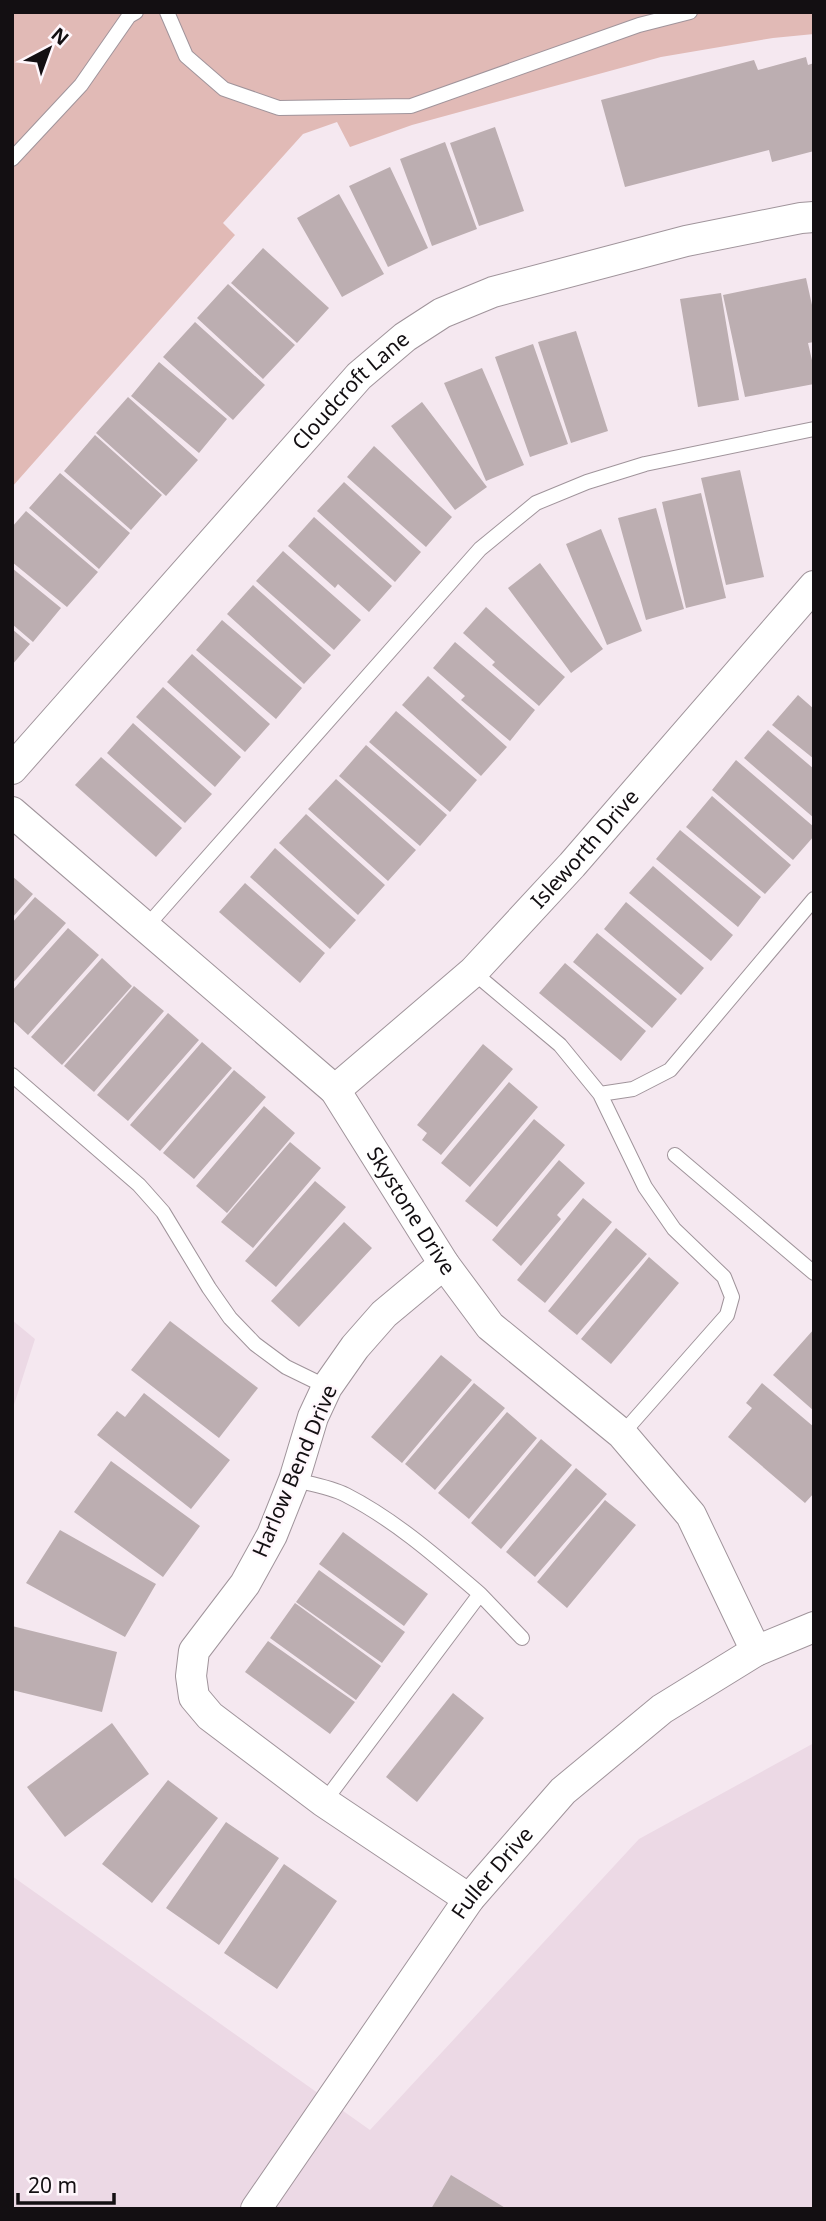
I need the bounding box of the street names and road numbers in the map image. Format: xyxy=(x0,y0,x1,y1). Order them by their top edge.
street label: Cloudcroft Lane xyxy=(285,325,415,455)
street label: Isleworth Drive xyxy=(524,783,644,914)
street label: Skystone Drive xyxy=(361,1141,462,1280)
street label: Harlow Bend Drive xyxy=(245,1380,343,1561)
street label: Fuller Drive xyxy=(444,1820,539,1924)

